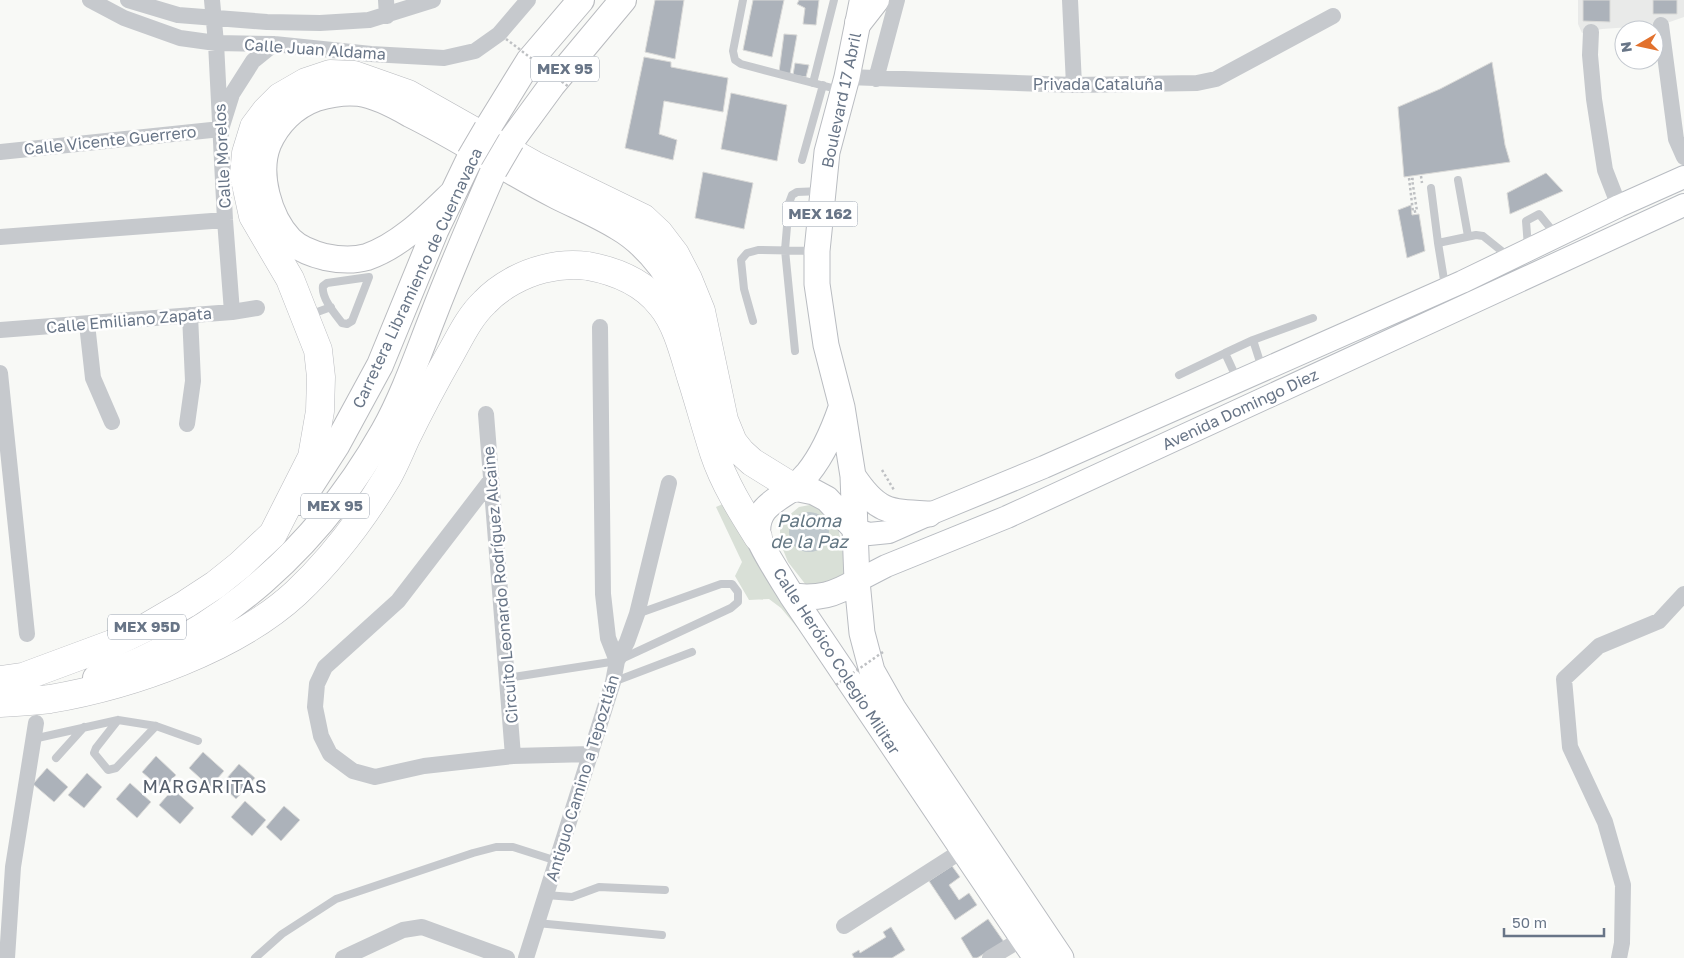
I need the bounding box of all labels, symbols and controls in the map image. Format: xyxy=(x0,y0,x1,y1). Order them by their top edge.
north arrow xyxy=(1614,20,1664,70)
street label: Boulevard 17 Abril xyxy=(817,31,865,169)
street label: Calle Juan Aldama xyxy=(243,34,387,64)
text: N xyxy=(1616,41,1635,54)
road number: MEX 95 xyxy=(531,56,599,82)
street label: Privada Cataluña xyxy=(1033,74,1163,94)
street label: Calle Morelos xyxy=(209,103,235,209)
street label: Calle Vicente Guerrero xyxy=(23,121,197,159)
street label: Carretera Libramiento de Cuernavaca xyxy=(348,145,486,411)
road number: MEX 162 xyxy=(782,202,858,226)
street label: Calle Emiliano Zapata xyxy=(45,303,213,337)
street label: Avenida Domingo Diez xyxy=(1159,364,1321,454)
street label: Circuito Leonardo Rodríguez Alcaine xyxy=(478,445,522,725)
road number: MEX 95 xyxy=(301,494,369,518)
water label: Paloma de la Paz xyxy=(770,509,850,552)
street label: Calle Heróico Colegio Militar xyxy=(769,564,905,758)
road number: MEX 95D xyxy=(108,614,186,640)
street label: Antiguo Camino a Tepoztlán xyxy=(541,672,623,884)
district label: MARGARITAS xyxy=(142,775,268,797)
scale bar xyxy=(1504,906,1604,938)
text: 50 m xyxy=(1512,913,1547,931)

